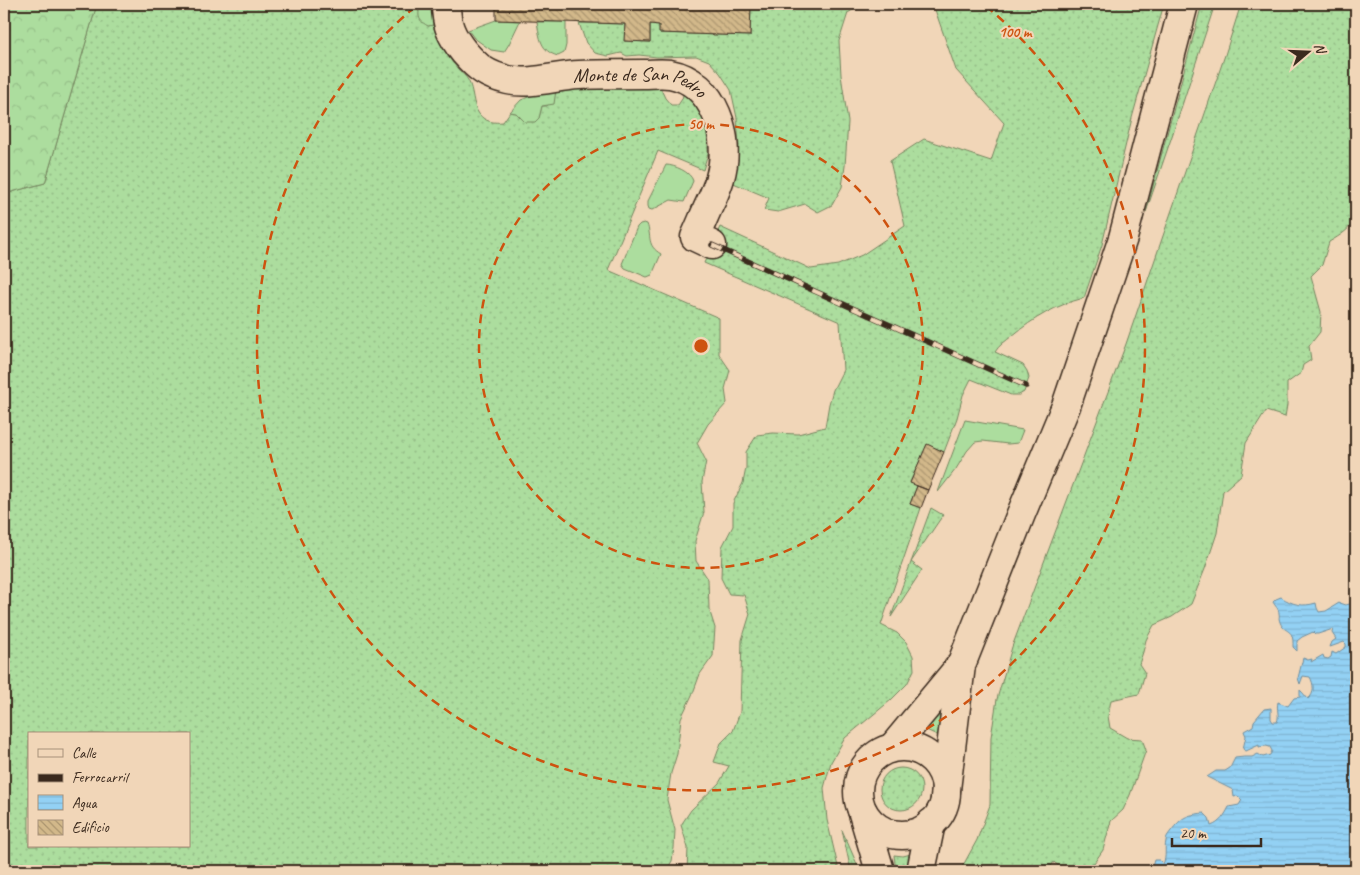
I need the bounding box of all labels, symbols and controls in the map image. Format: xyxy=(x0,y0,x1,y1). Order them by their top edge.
text: 100 m xyxy=(999,23,1033,42)
north arrow xyxy=(1282,28,1332,78)
text: N xyxy=(1310,41,1330,57)
street label: Monte de San Pedro xyxy=(572,61,714,103)
text: 50 m xyxy=(688,115,715,134)
centre of rings xyxy=(692,337,710,355)
legend xyxy=(28,732,190,848)
text: Calle xyxy=(72,744,97,763)
text: Ferrocarril xyxy=(72,768,130,787)
text: Agua xyxy=(72,794,97,813)
scale bar xyxy=(1172,815,1261,847)
text: Edificio xyxy=(72,818,110,837)
text: 20 m xyxy=(1180,824,1207,843)

